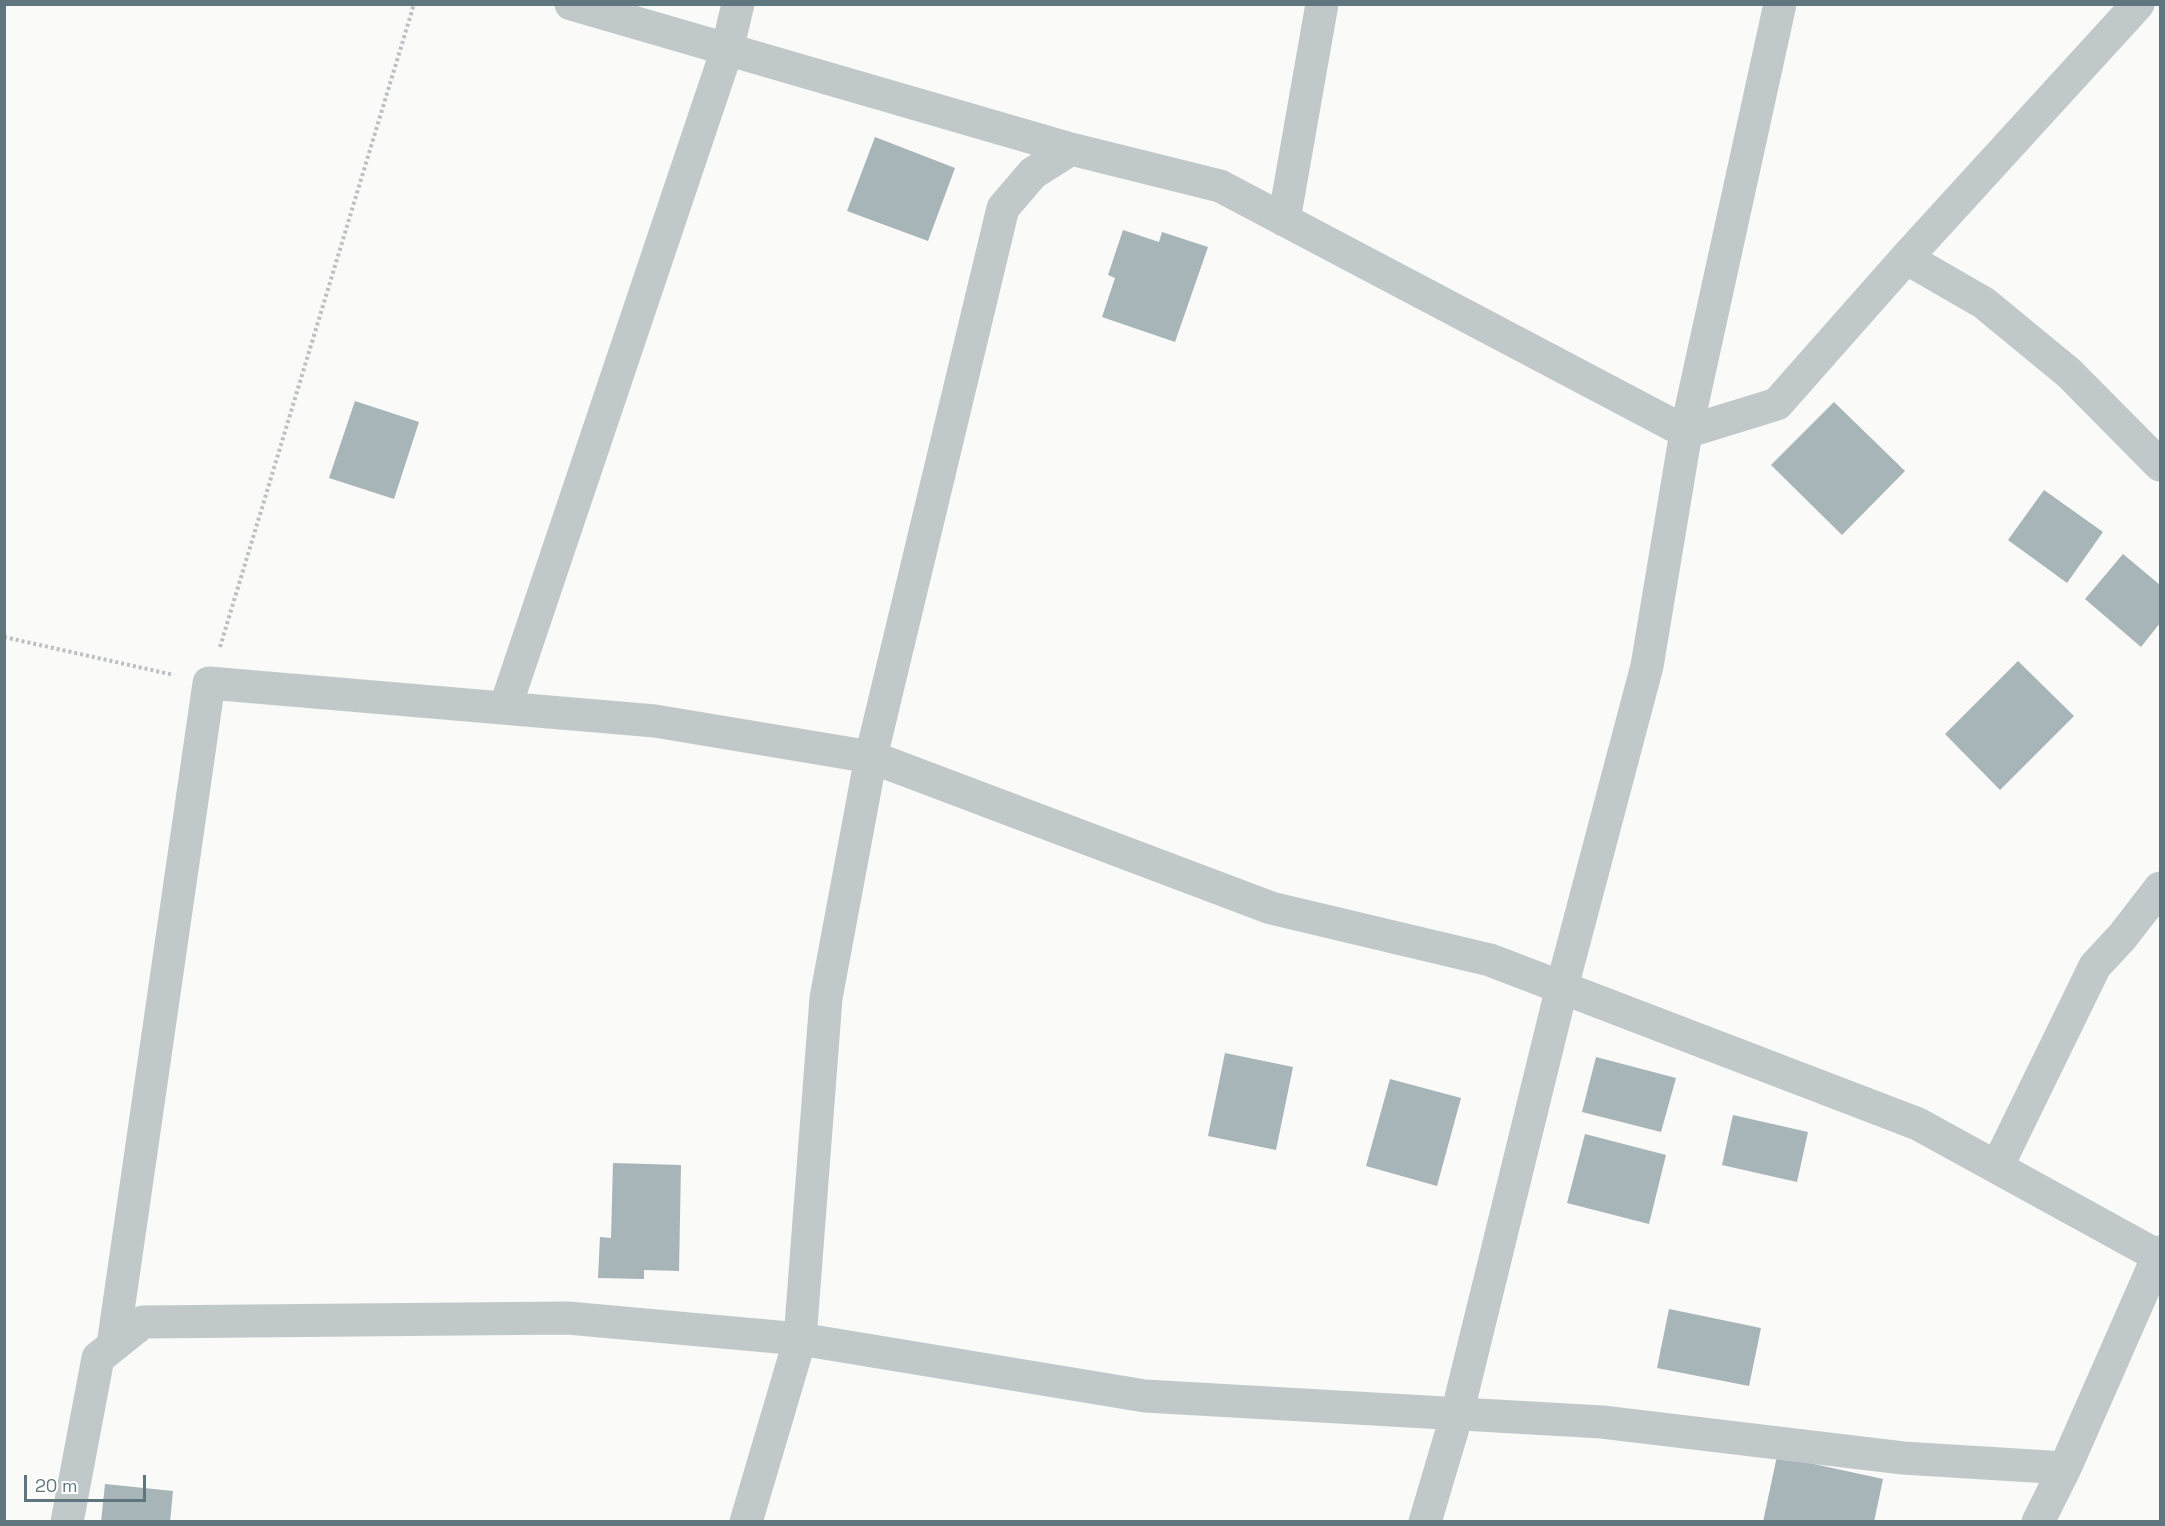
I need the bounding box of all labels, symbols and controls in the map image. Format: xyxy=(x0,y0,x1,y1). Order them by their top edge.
scale bar xyxy=(27,1463,148,1501)
text: 20 m xyxy=(35,1474,78,1497)

